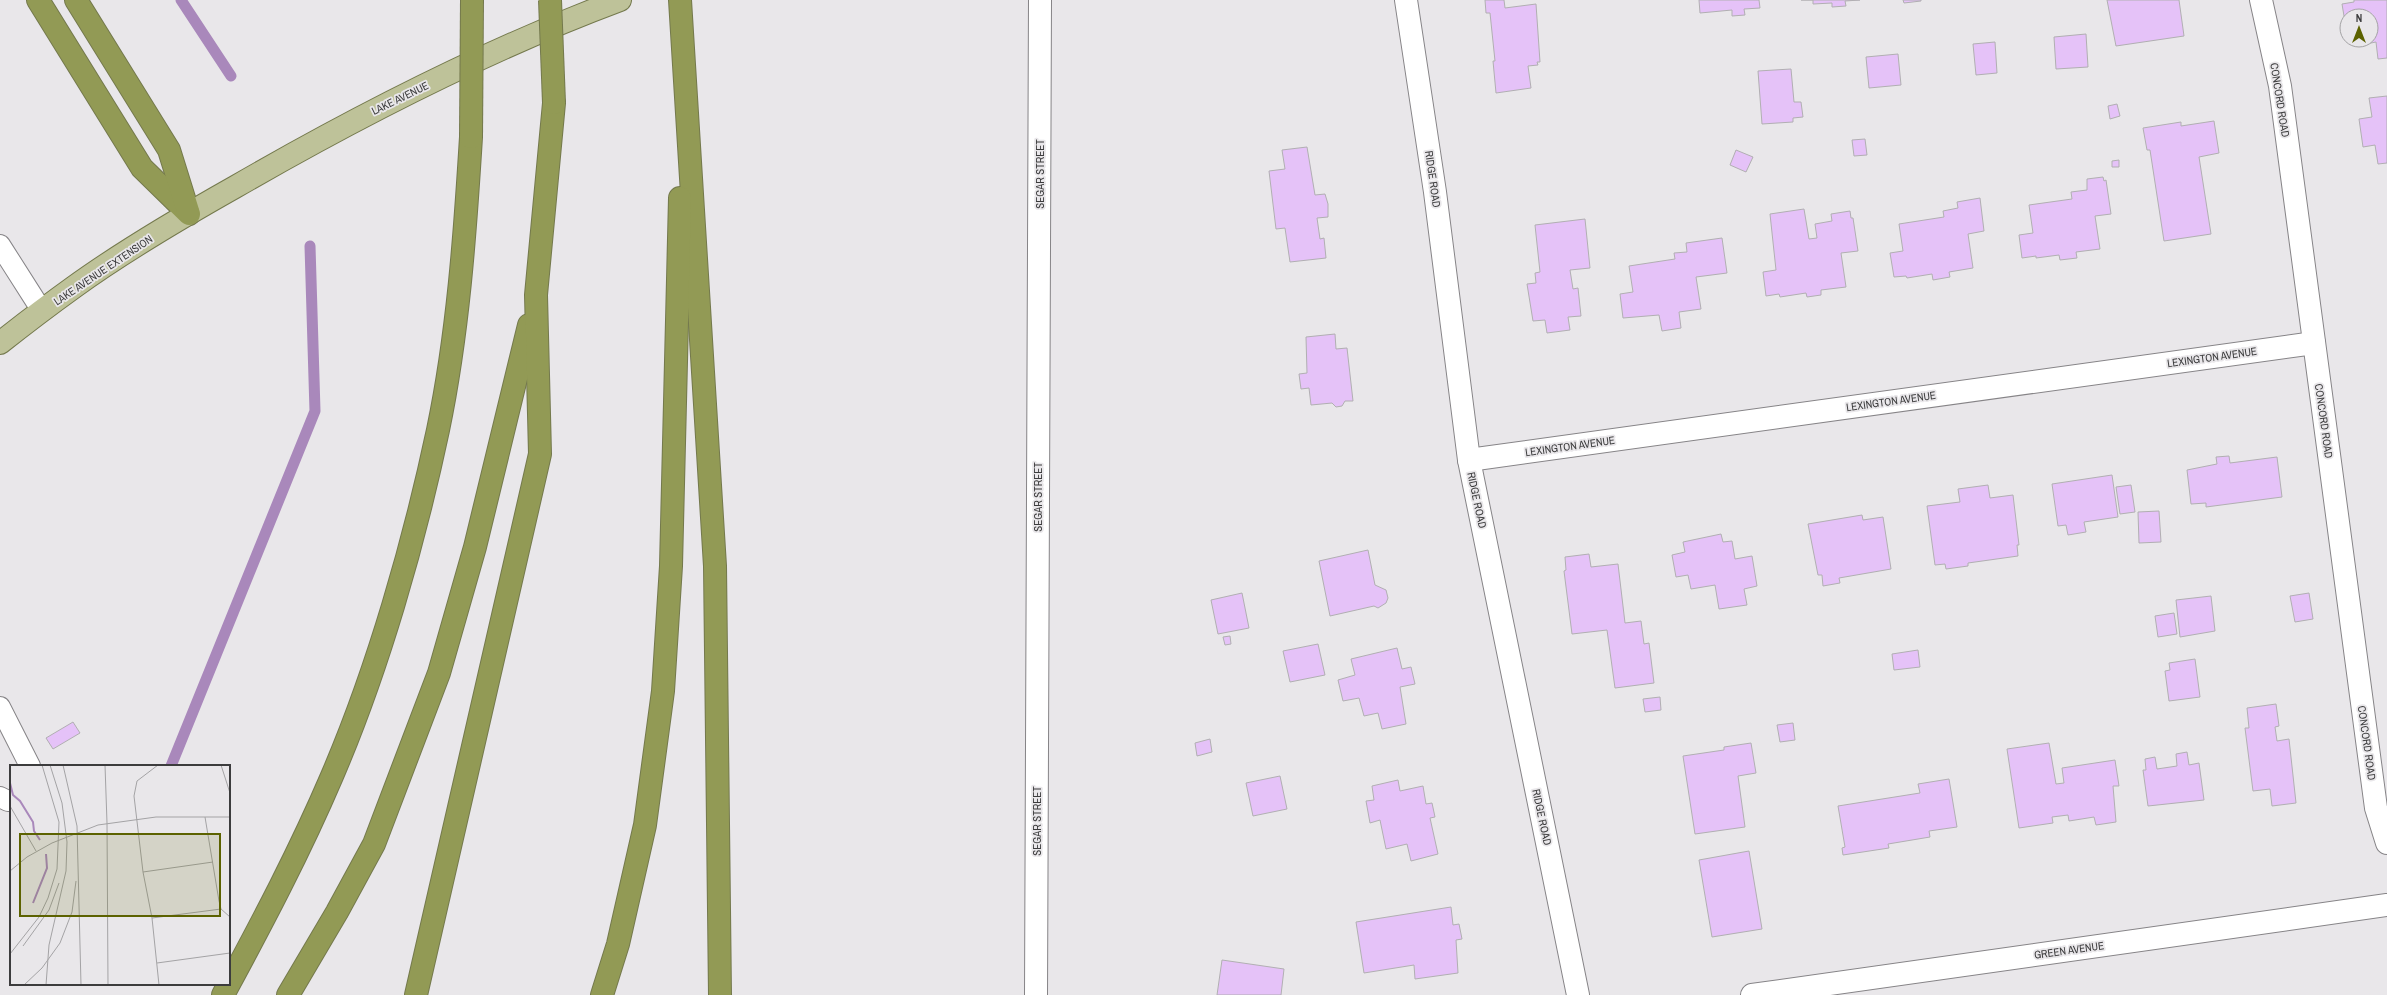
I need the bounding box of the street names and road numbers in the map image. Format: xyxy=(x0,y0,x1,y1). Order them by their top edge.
street label: CONCORD ROAD xyxy=(2267,62,2293,138)
street label: LAKE AVENUE xyxy=(369,78,431,118)
street label: SEGAR STREET xyxy=(1033,139,1047,209)
street label: RIDGE ROAD xyxy=(1422,150,1444,208)
street label: LAKE AVENUE EXTENSION xyxy=(51,232,155,308)
street label: LEXINGTON AVENUE xyxy=(2166,344,2258,370)
street label: CONCORD ROAD xyxy=(2312,383,2336,459)
street label: LEXINGTON AVENUE xyxy=(1845,388,1937,414)
street label: LEXINGTON AVENUE xyxy=(1524,433,1616,459)
street label: SEGAR STREET xyxy=(1031,462,1045,532)
street label: RIDGE ROAD xyxy=(1464,471,1490,529)
street label: CONCORD ROAD xyxy=(2355,705,2379,781)
street label: SEGAR STREET xyxy=(1030,786,1044,856)
street label: RIDGE ROAD xyxy=(1529,788,1555,846)
street label: GREEN AVENUE xyxy=(2033,938,2105,962)

